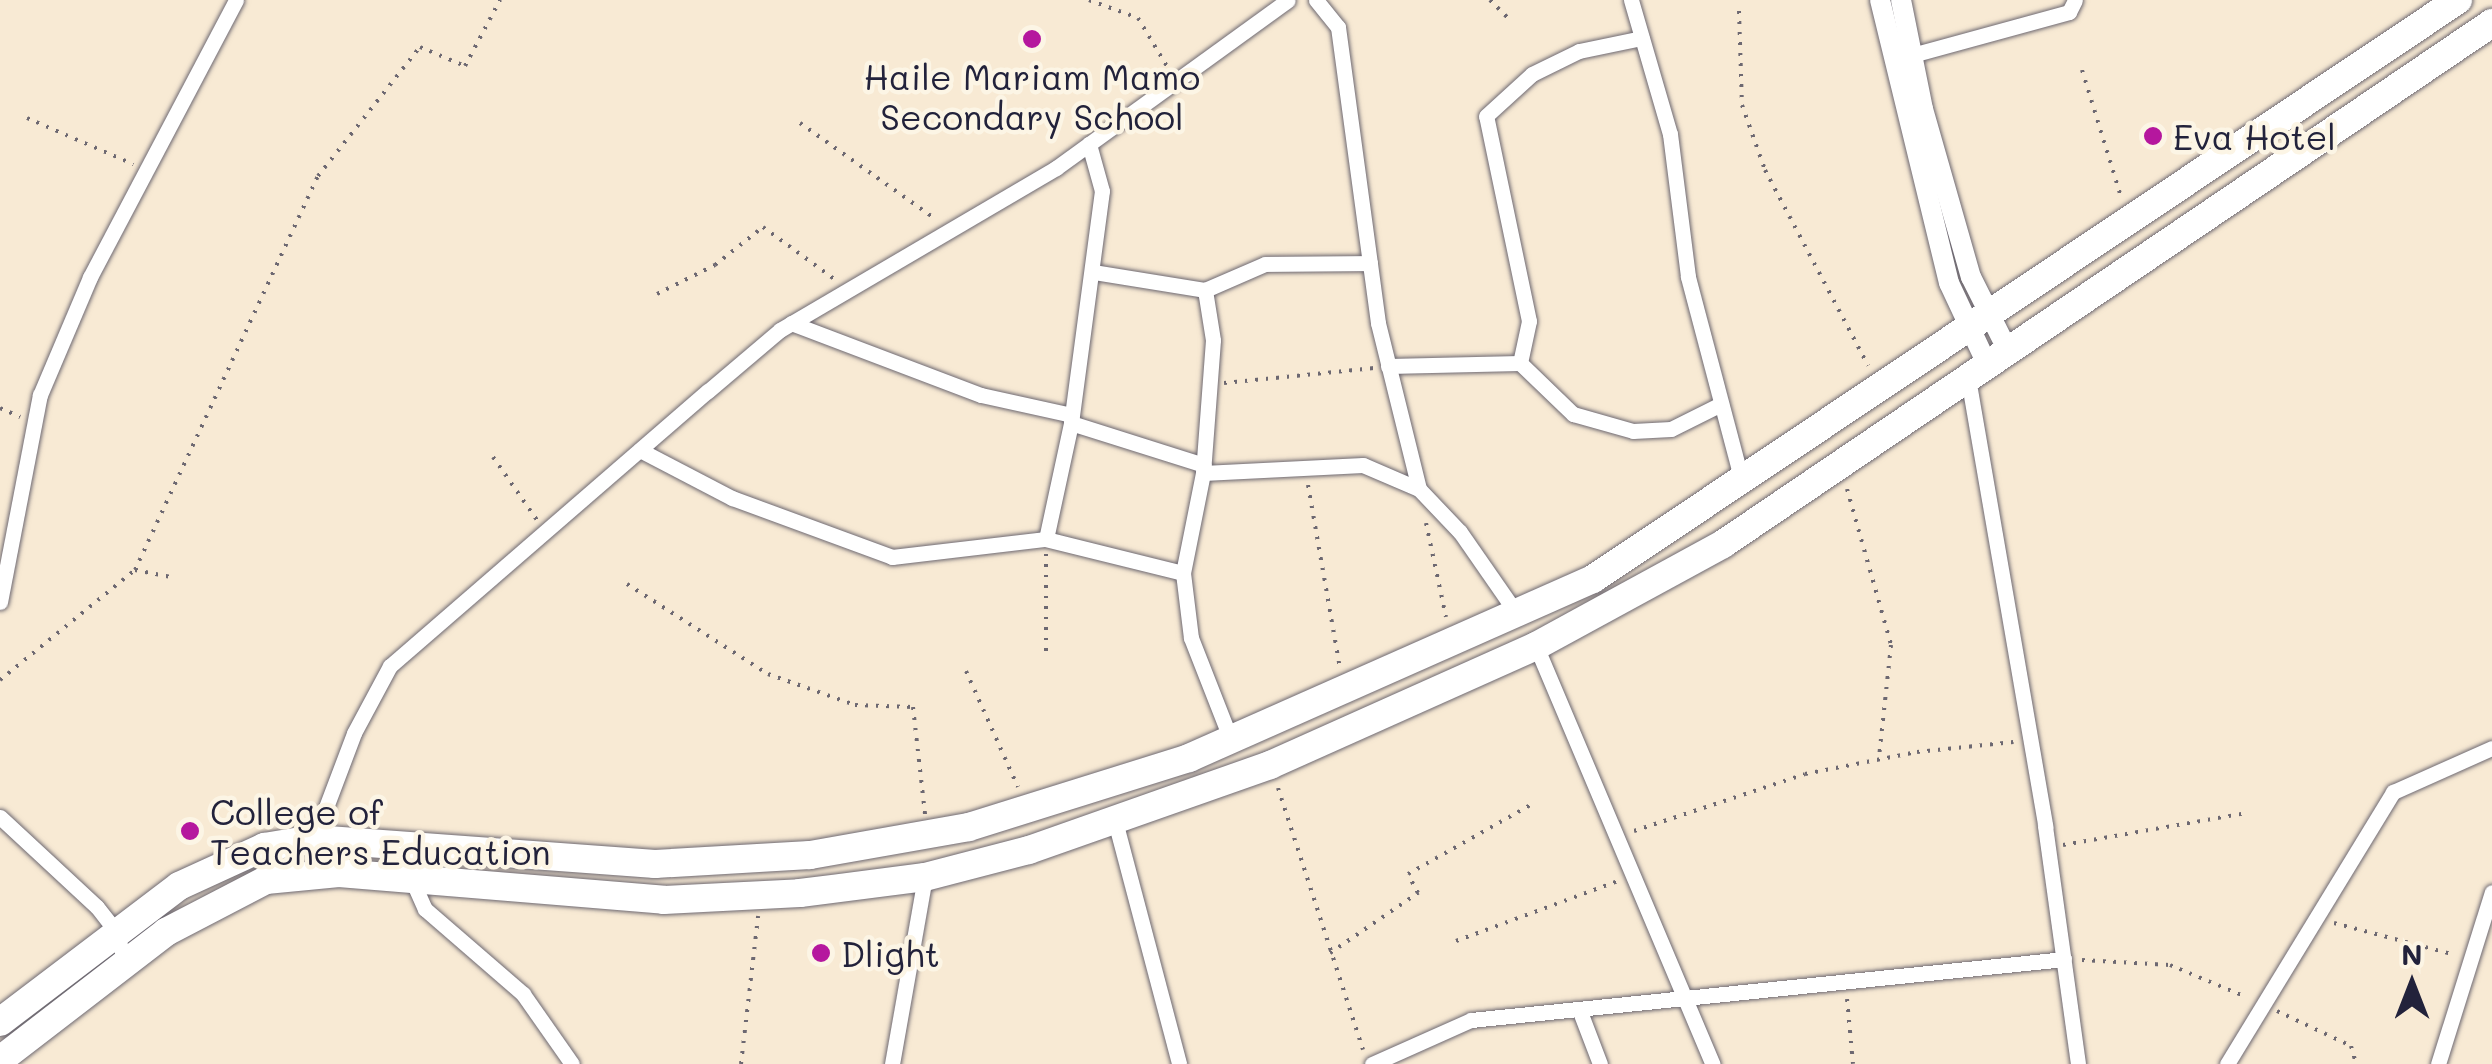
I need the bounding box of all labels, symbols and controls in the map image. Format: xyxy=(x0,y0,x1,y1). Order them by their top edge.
marker: Haile Mariam Mamo Secondary School xyxy=(1021,28,1043,50)
place label: Haile Mariam Mamo Secondary School xyxy=(864,55,1200,137)
place label: Eva Hotel xyxy=(2173,115,2336,157)
marker: Eva Hotel xyxy=(2142,125,2164,147)
place label: College of Teachers Education xyxy=(210,790,551,872)
marker: College of Teachers Education xyxy=(179,820,201,842)
place label: Dlight xyxy=(841,932,940,974)
north arrow xyxy=(2362,934,2462,1034)
text: N xyxy=(2401,936,2423,972)
marker: Dlight xyxy=(810,942,832,964)

